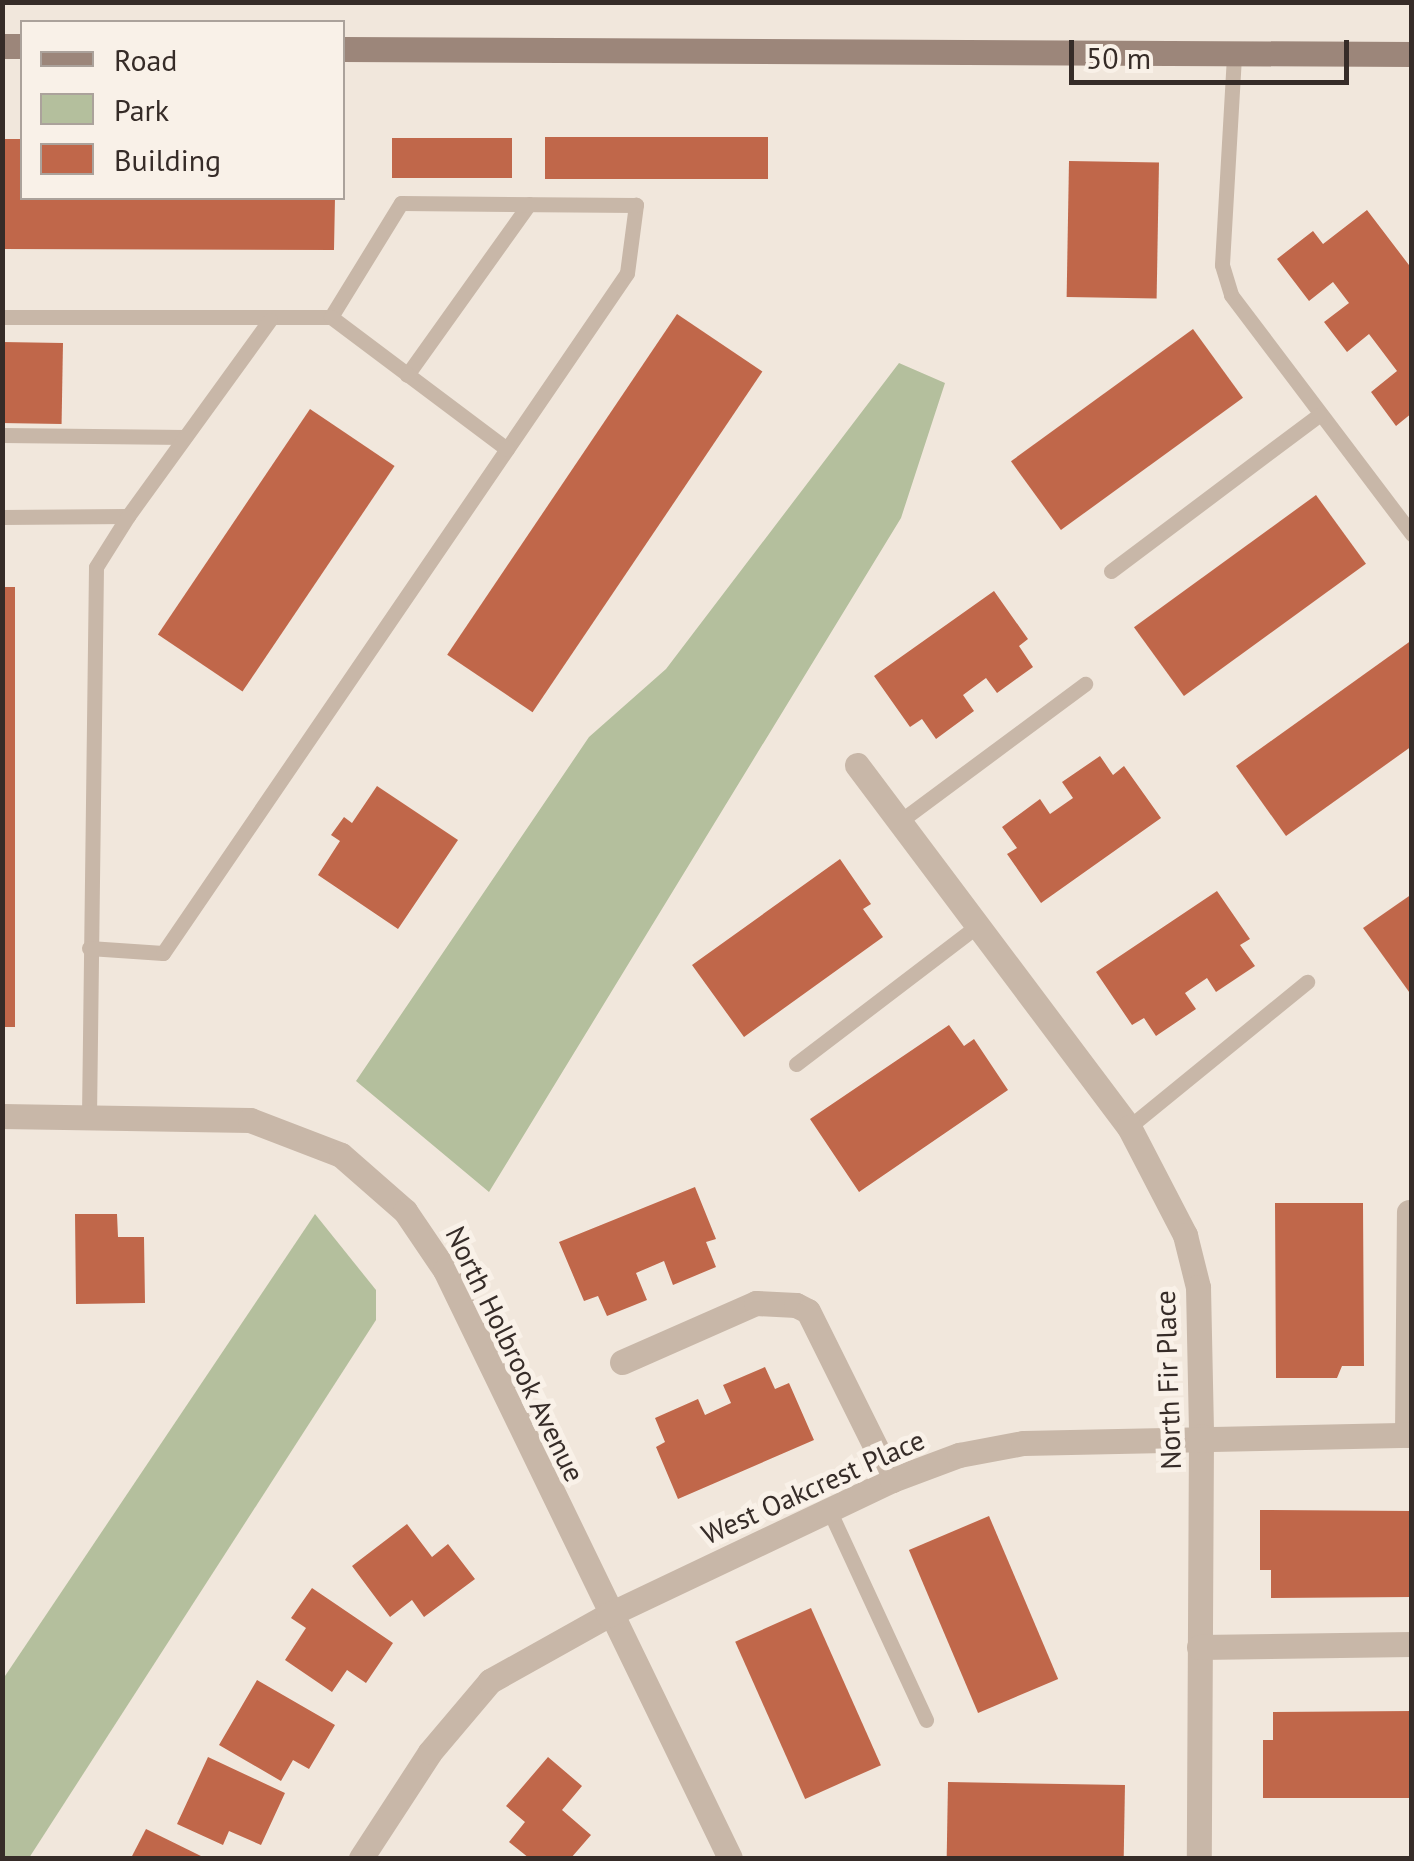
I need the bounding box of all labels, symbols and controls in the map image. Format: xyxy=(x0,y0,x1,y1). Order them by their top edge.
legend xyxy=(20,20,345,200)
scale bar xyxy=(1074,20,1354,82)
text: 50 m xyxy=(1086,38,1151,77)
text: Road xyxy=(114,40,178,79)
text: Park xyxy=(114,90,169,129)
text: Building xyxy=(114,140,221,179)
street label: North Holbrook Avenue xyxy=(438,1220,592,1488)
street label: North Fir Place xyxy=(1148,1290,1188,1470)
street label: West Oakcrest Place xyxy=(696,1423,930,1551)

